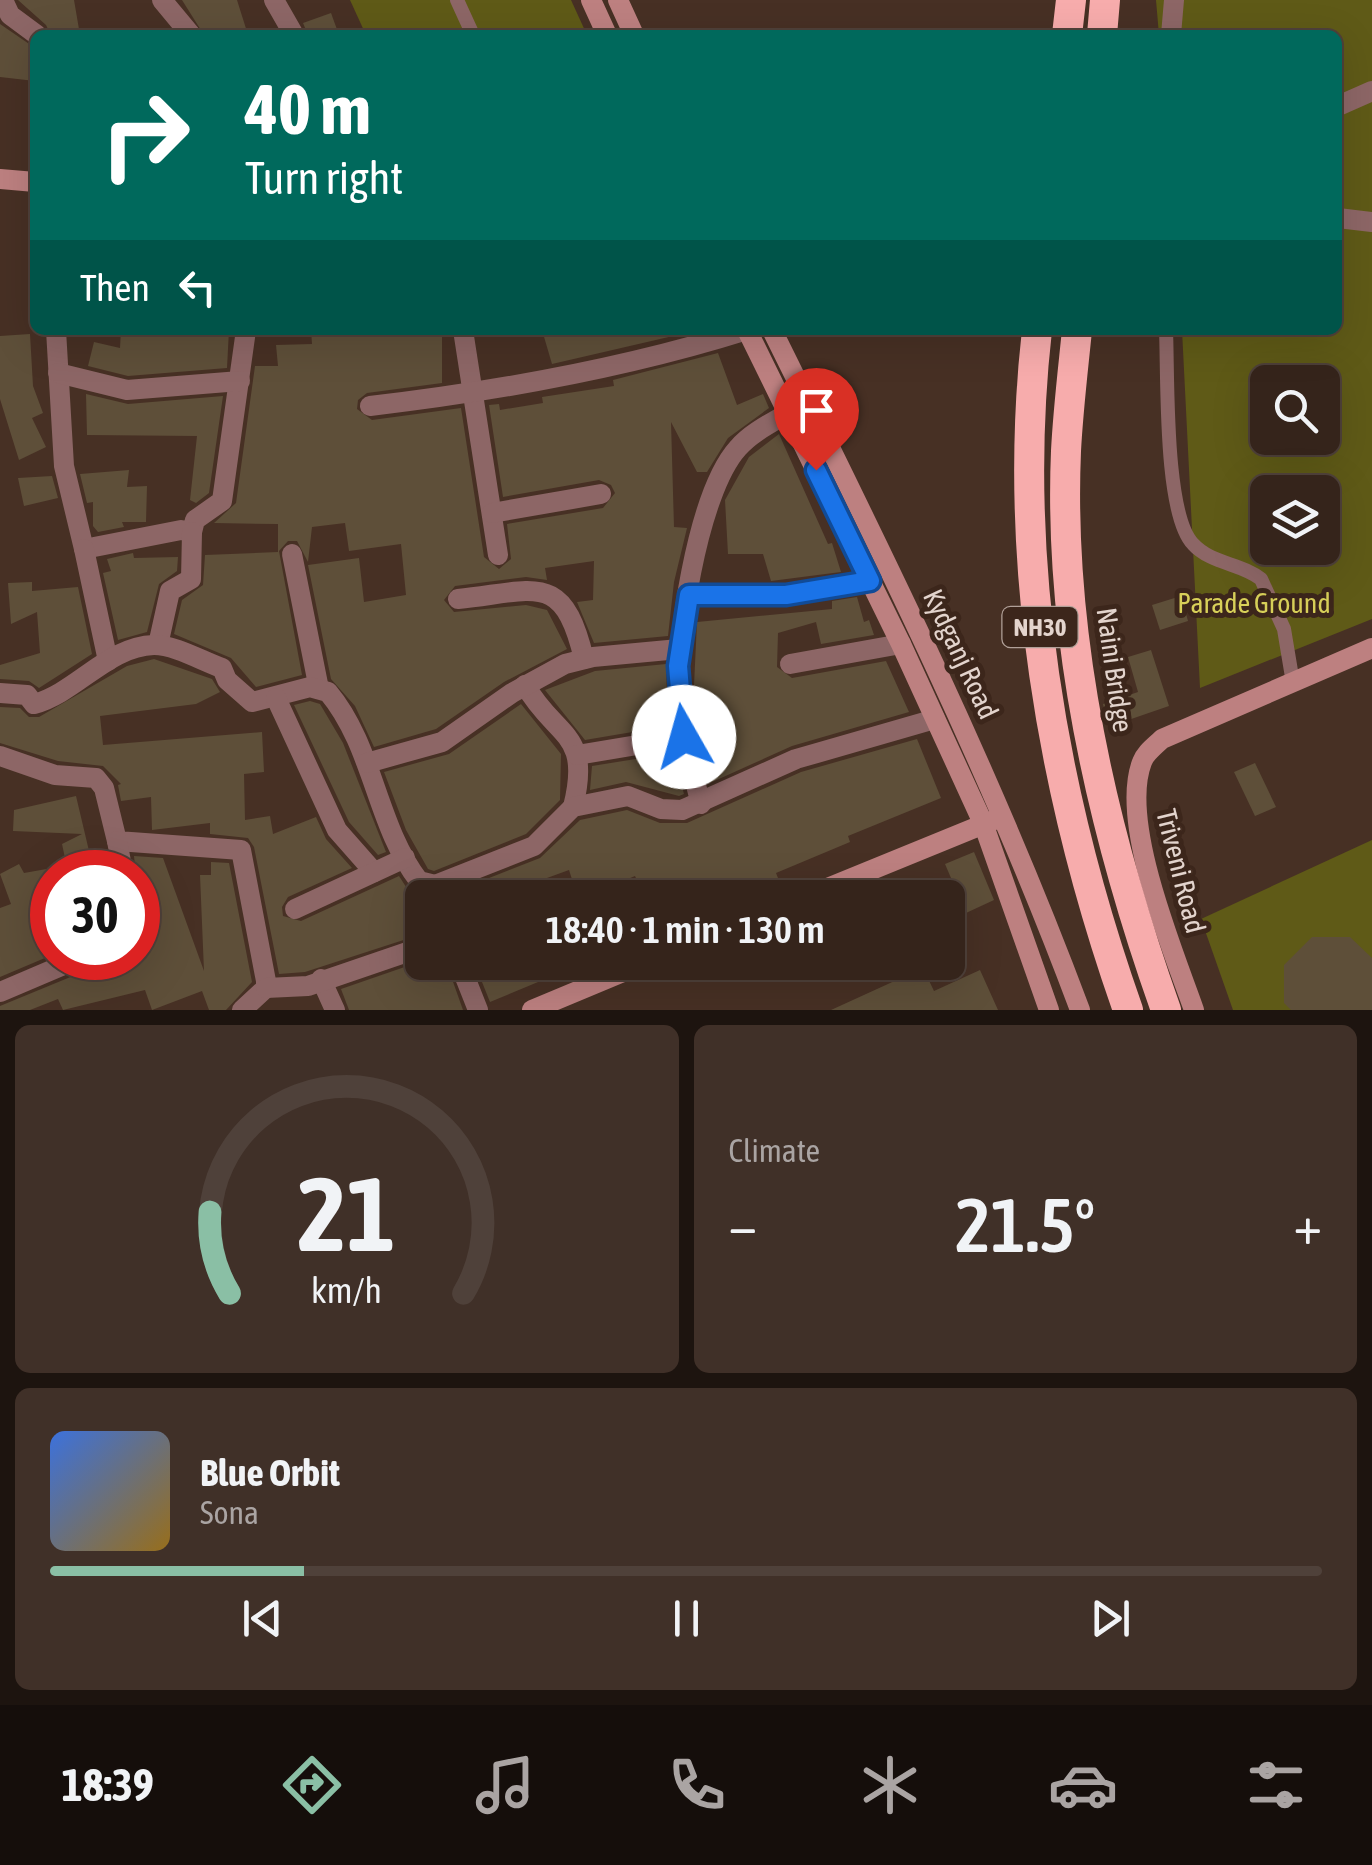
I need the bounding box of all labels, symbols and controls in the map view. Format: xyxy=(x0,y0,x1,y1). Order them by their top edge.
text: 40 m xyxy=(245,69,371,149)
icon: right xyxy=(80,70,210,200)
text: Turn right xyxy=(245,152,403,204)
icon: left xyxy=(170,260,225,315)
text: Then xyxy=(80,266,150,309)
map controls xyxy=(1250,365,1340,565)
button: search xyxy=(1250,365,1340,455)
pin xyxy=(774,368,859,471)
icon: arrive xyxy=(789,383,844,438)
button: layers xyxy=(1250,475,1340,565)
street label: Kydganj Road xyxy=(917,584,1005,724)
park label: Parade Ground xyxy=(1177,587,1331,619)
street label: Naini Bridge xyxy=(1090,606,1140,734)
road number: NH30 xyxy=(1002,607,1078,647)
position arrow xyxy=(632,685,736,789)
street label: Triveni Road xyxy=(1150,806,1212,936)
speed limit sign: 30 xyxy=(30,850,160,980)
text: 18:40 · 1 min · 130 m xyxy=(545,908,825,951)
text: Climate xyxy=(729,1132,820,1169)
text: 21 xyxy=(298,1154,396,1273)
text: 21.5° xyxy=(955,1182,1095,1268)
text: − xyxy=(729,1193,757,1256)
text: + xyxy=(1293,1193,1322,1256)
text: km/h xyxy=(311,1270,382,1311)
text: Blue Orbit xyxy=(200,1451,340,1494)
text: Sona xyxy=(200,1494,259,1531)
icon: previous xyxy=(235,1591,290,1646)
icon: pause xyxy=(659,1591,714,1646)
icon: next xyxy=(1083,1591,1138,1646)
icon: directions xyxy=(277,1750,347,1820)
icon: music xyxy=(470,1750,540,1820)
icon: phone xyxy=(662,1750,732,1820)
icon: climate xyxy=(855,1750,925,1820)
icon: car xyxy=(1048,1750,1118,1820)
icon: filters xyxy=(1241,1750,1311,1820)
text: 18:39 xyxy=(61,1759,154,1811)

